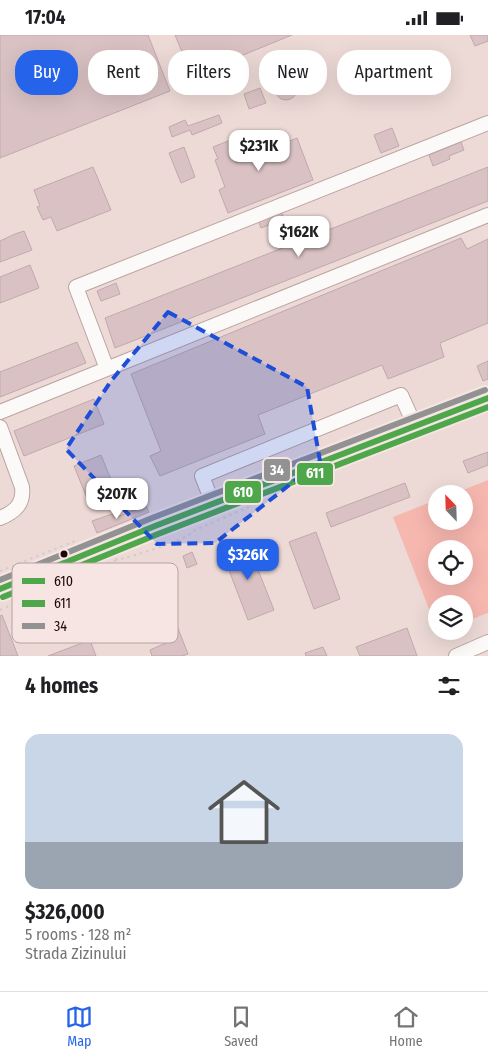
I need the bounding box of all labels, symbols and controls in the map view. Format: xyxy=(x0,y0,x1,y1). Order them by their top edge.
text: 17:04 xyxy=(25,6,66,29)
chip: Buy xyxy=(15,50,78,95)
chip: Rent xyxy=(88,50,158,95)
chip: Filters xyxy=(168,50,249,95)
chip: New xyxy=(259,50,327,95)
chip: Apartment xyxy=(337,50,451,95)
pin: $231K xyxy=(224,129,294,172)
text: $231K xyxy=(240,136,278,155)
pin: $162K xyxy=(264,215,334,258)
text: $162K xyxy=(279,222,319,241)
line badge: 34 xyxy=(263,458,291,482)
text: 34 xyxy=(269,462,284,479)
line badge: 611 xyxy=(296,462,334,486)
text: 611 xyxy=(306,465,324,482)
pin: $207K xyxy=(82,477,152,520)
line badge: 610 xyxy=(224,480,262,504)
text: $207K xyxy=(97,484,137,503)
text: 610 xyxy=(233,484,253,501)
north arrow xyxy=(428,485,472,530)
map controls xyxy=(428,485,473,640)
pin: $326K xyxy=(213,539,283,581)
button: locate xyxy=(428,540,473,585)
text: $326K xyxy=(228,545,268,564)
unlabelled marker xyxy=(59,549,69,559)
legend xyxy=(12,563,178,643)
text: 610 xyxy=(54,573,73,590)
text: 611 xyxy=(54,595,71,612)
button: layers xyxy=(428,595,473,640)
text: 34 xyxy=(54,618,67,635)
icon: filters xyxy=(435,672,463,700)
text: 4 homes xyxy=(25,673,98,699)
icon: home xyxy=(199,767,289,857)
text: $326,000 xyxy=(25,899,105,925)
text: 5 rooms · 128 m² xyxy=(25,925,131,944)
text: Strada Zizinului xyxy=(25,944,127,963)
tab: Map xyxy=(65,1003,93,1050)
tab: Saved xyxy=(224,1003,258,1050)
tab: Home xyxy=(389,1003,423,1050)

